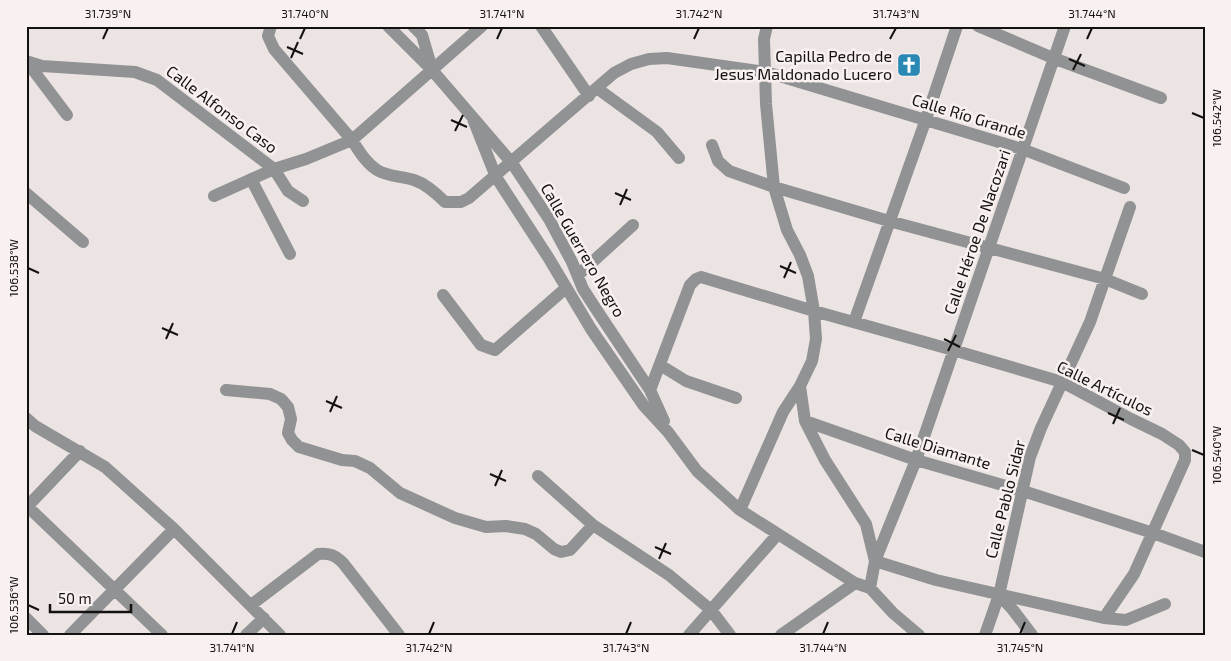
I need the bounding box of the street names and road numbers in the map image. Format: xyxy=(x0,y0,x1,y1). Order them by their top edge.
street label: Calle Alfonso Caso xyxy=(163,61,282,157)
street label: Calle Río Grande xyxy=(910,89,1029,142)
street label: Calle Héroe De Nacozari xyxy=(939,147,1014,317)
street label: Calle Guerrero Negro xyxy=(537,179,630,320)
street label: Calle Artículos xyxy=(1054,356,1156,419)
street label: Calle Diamante xyxy=(883,422,993,473)
street label: Calle Pablo Sidar xyxy=(981,437,1029,560)

